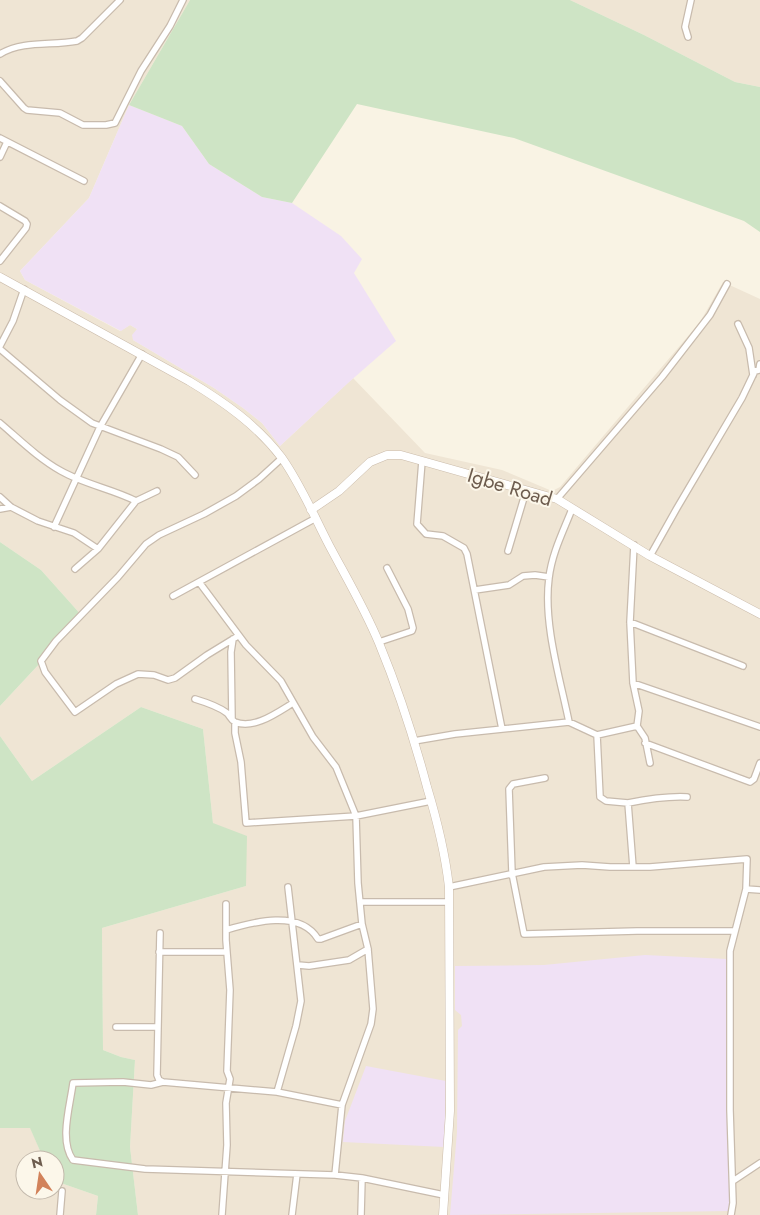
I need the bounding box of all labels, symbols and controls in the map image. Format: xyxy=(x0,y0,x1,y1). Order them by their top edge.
street label: Igbe Road xyxy=(464,461,556,514)
north arrow xyxy=(15,1150,65,1200)
text: N xyxy=(29,1151,45,1173)

